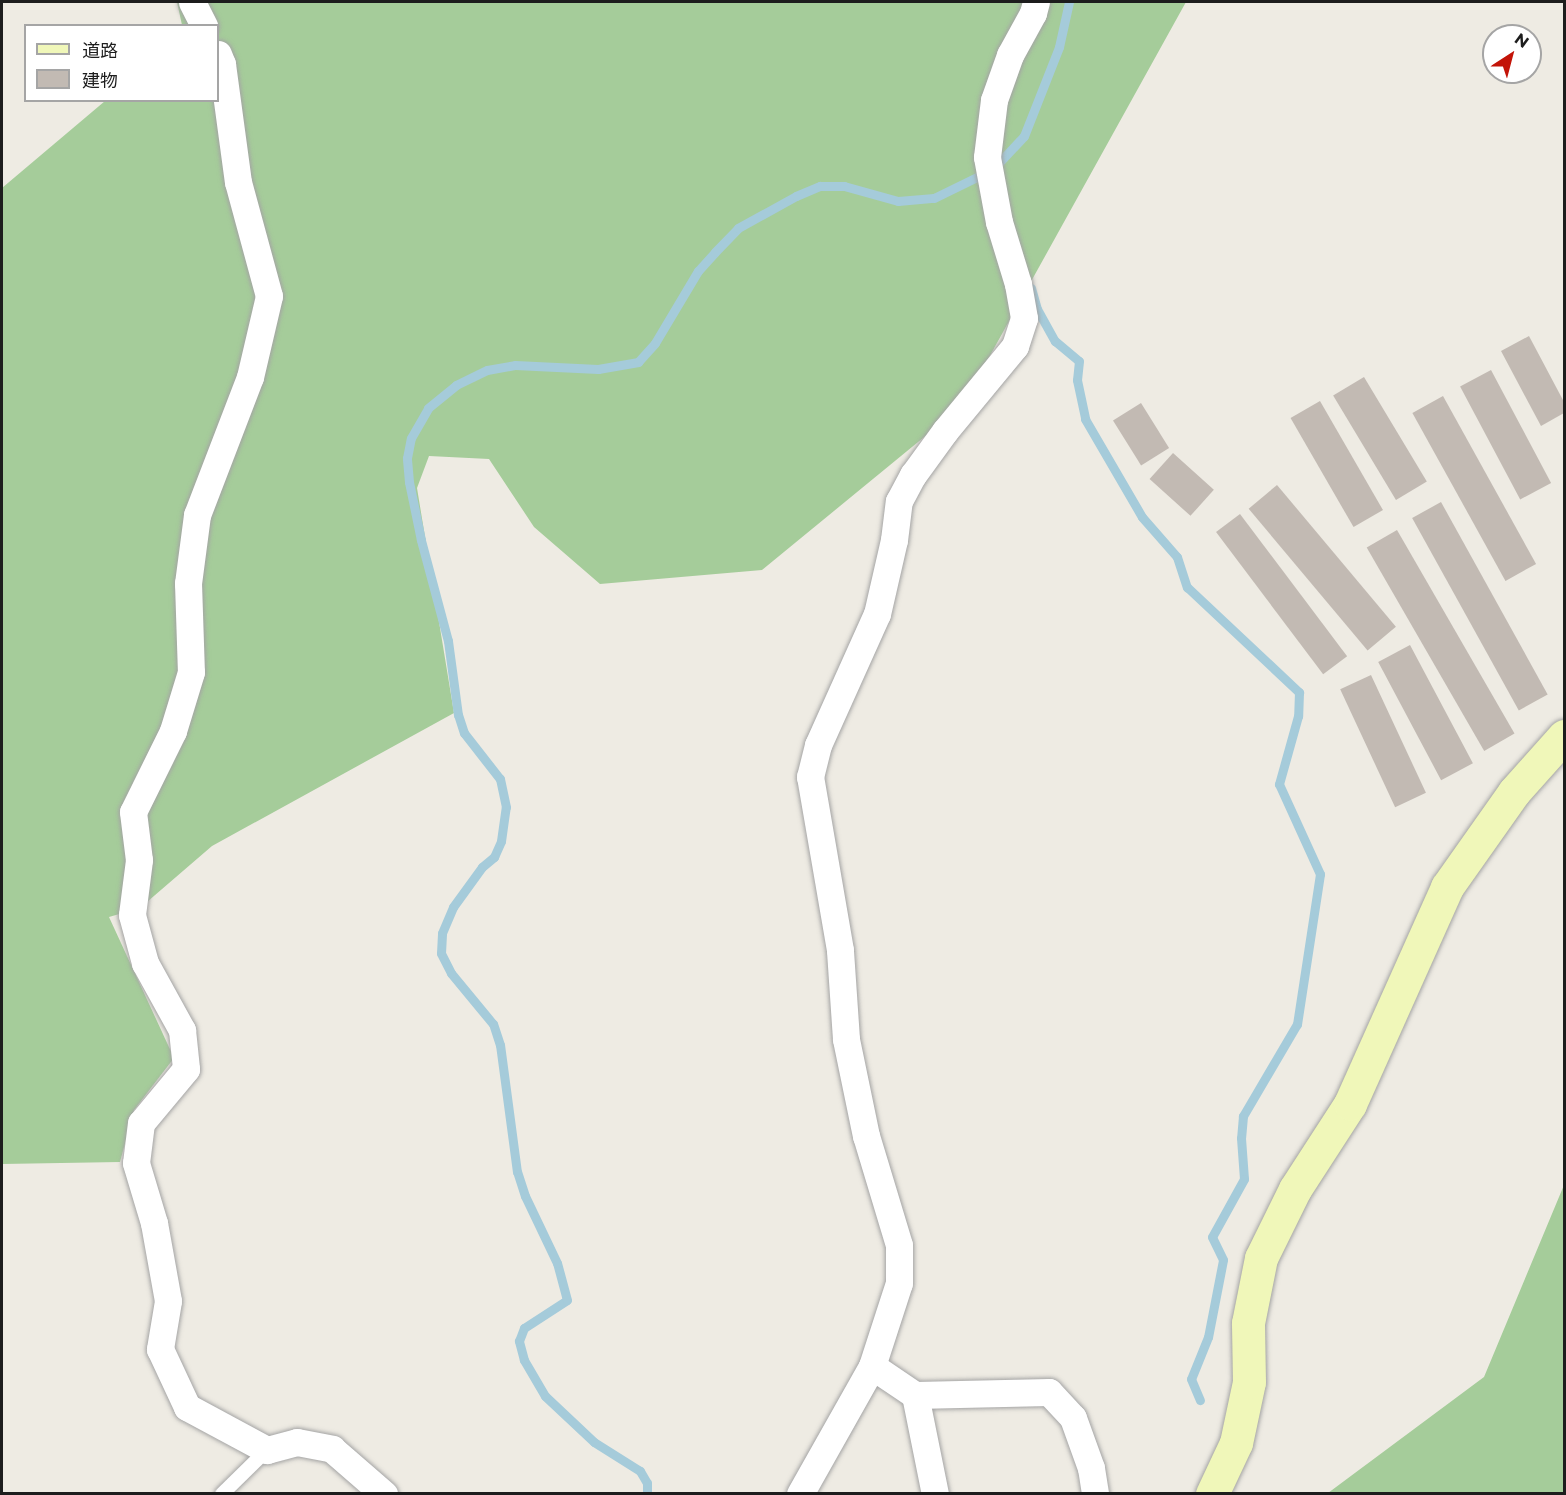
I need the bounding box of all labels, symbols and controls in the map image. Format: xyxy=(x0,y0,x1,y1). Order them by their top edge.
legend xyxy=(24,24,219,102)
north arrow xyxy=(1482,24,1542,84)
text: N xyxy=(1511,29,1533,52)
text: 道路 xyxy=(82,40,118,62)
text: 建物 xyxy=(82,70,118,92)

